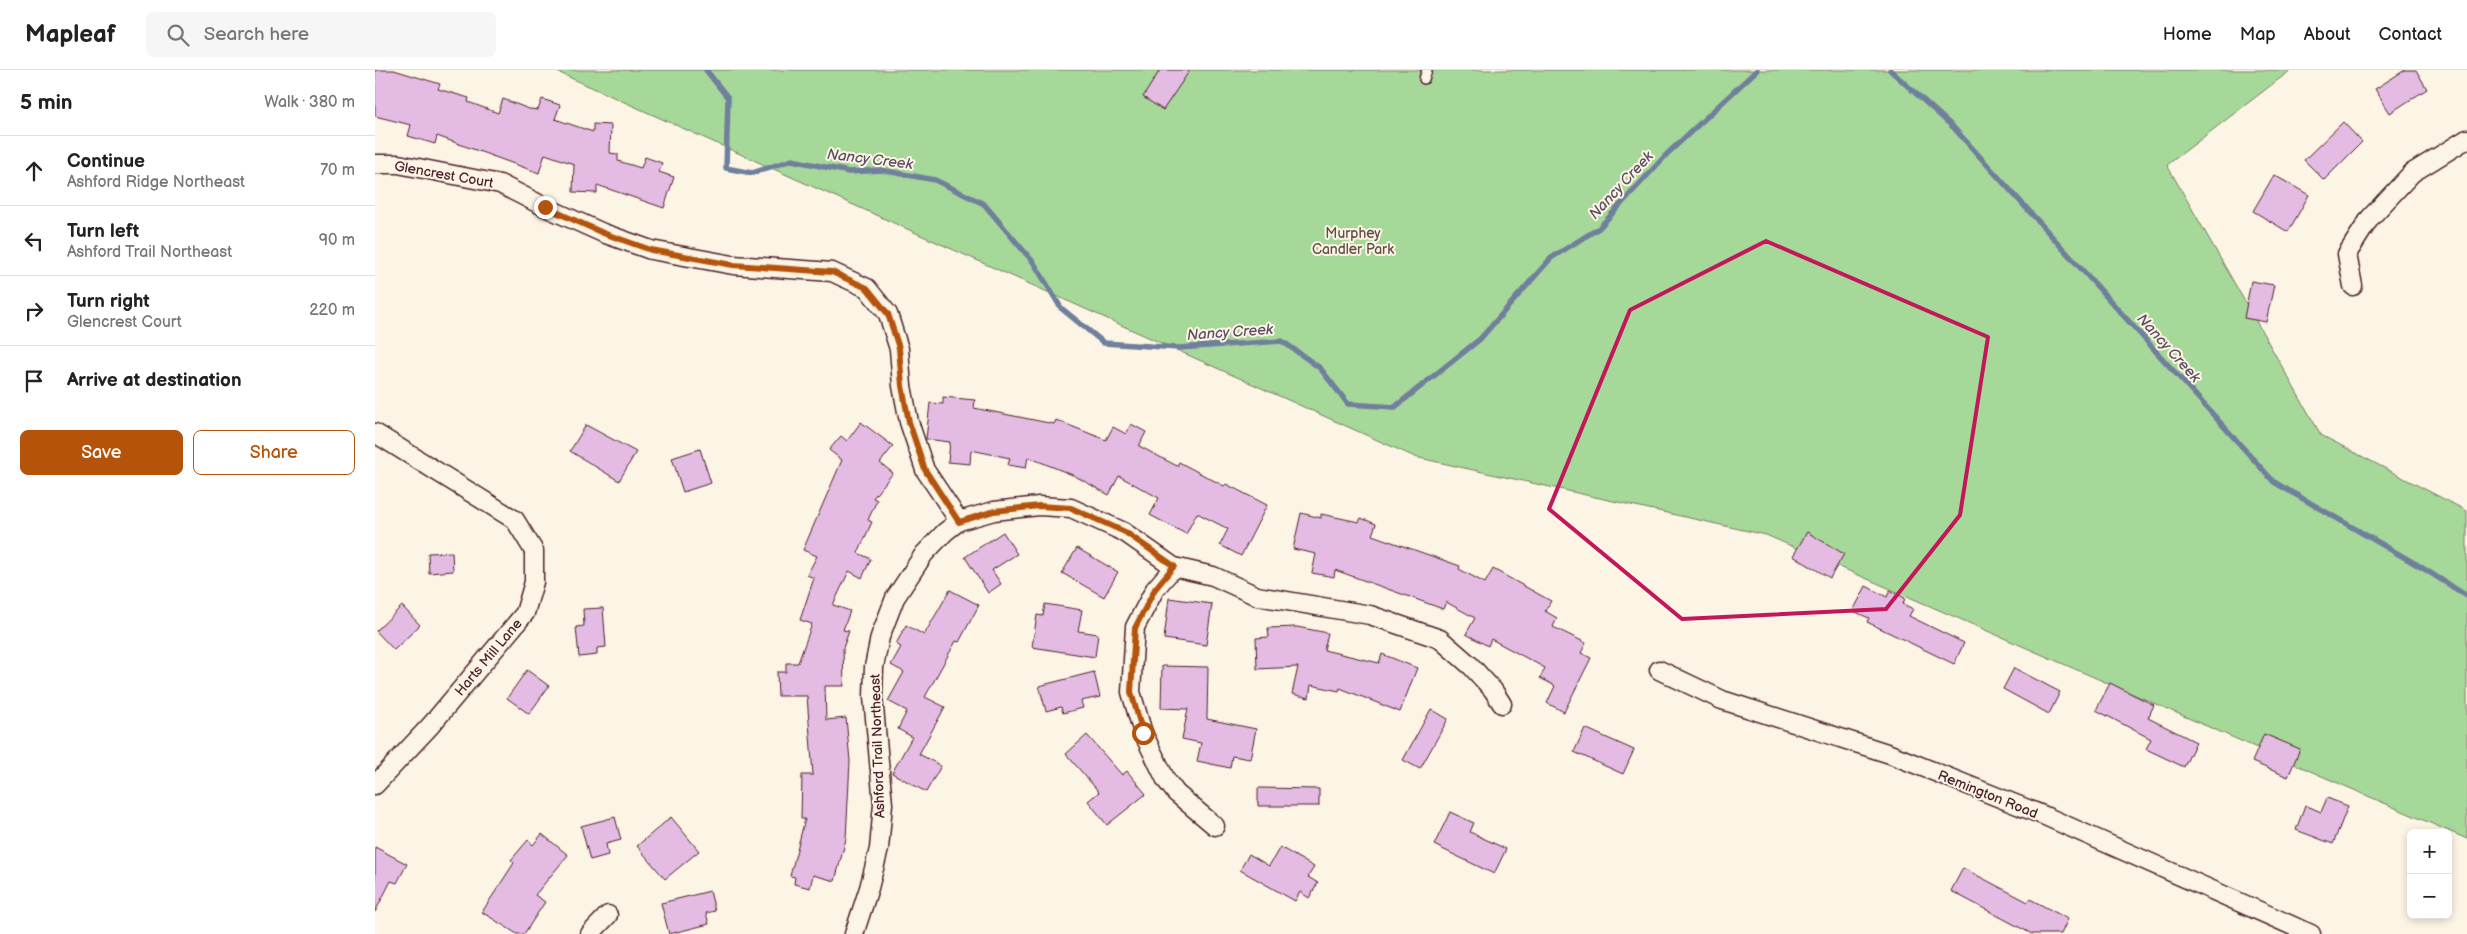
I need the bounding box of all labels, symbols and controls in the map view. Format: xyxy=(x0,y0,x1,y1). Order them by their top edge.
search box xyxy=(146,12,496,57)
text: Mapleaf xyxy=(25,20,116,49)
icon: search xyxy=(164,21,192,49)
text: Search here xyxy=(204,23,309,46)
text: Home xyxy=(2163,24,2212,45)
text: Map xyxy=(2240,24,2276,45)
text: About xyxy=(2304,24,2351,45)
text: Contact xyxy=(2379,24,2442,45)
text: 5 min xyxy=(20,90,73,115)
text: Walk · 380 m xyxy=(264,93,355,112)
water label: Nancy Creek xyxy=(826,145,915,174)
water label: Nancy Creek xyxy=(1585,147,1658,223)
text: Continue xyxy=(67,150,145,173)
icon: ahead xyxy=(20,157,48,185)
street label: Glencrest Court xyxy=(393,157,495,192)
text: 70 m xyxy=(320,161,355,180)
text: Ashford Ridge Northeast xyxy=(67,173,245,192)
route end xyxy=(534,196,557,219)
text: Turn left xyxy=(67,220,139,243)
park label: Murphey Candler Park xyxy=(1312,225,1394,258)
icon: left xyxy=(20,227,48,255)
text: 90 m xyxy=(319,231,355,250)
text: Ashford Trail Northeast xyxy=(67,243,232,262)
text: Turn right xyxy=(67,290,150,313)
icon: right xyxy=(20,297,48,325)
text: 220 m xyxy=(309,301,355,320)
water label: Nancy Creek xyxy=(2133,310,2205,387)
text: Glencrest Court xyxy=(67,313,182,332)
water label: Nancy Creek xyxy=(1186,320,1274,345)
icon: arrive xyxy=(20,367,48,395)
text: Arrive at destination xyxy=(67,369,242,392)
button: Save xyxy=(20,430,183,475)
button: Share xyxy=(193,430,355,475)
street label: Harts Mill Lane xyxy=(451,615,526,699)
street label: Ashford Trail Northeast xyxy=(866,673,889,818)
route start xyxy=(1132,722,1155,745)
street label: Remington Road xyxy=(1935,767,2040,822)
map controls xyxy=(2407,829,2452,919)
button: + xyxy=(2407,829,2452,874)
button: − xyxy=(2407,874,2452,919)

